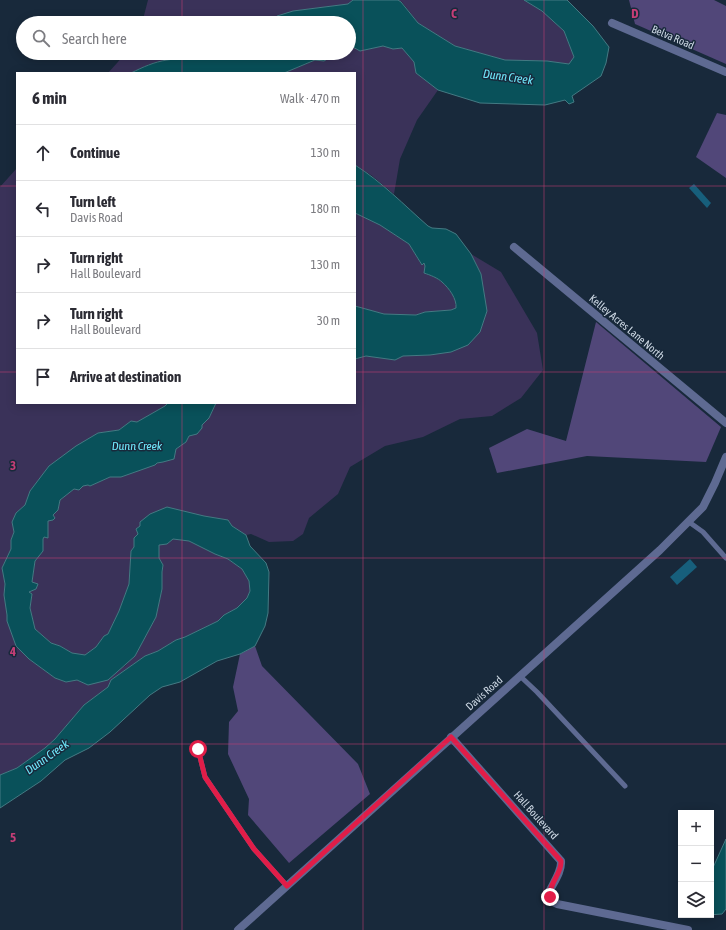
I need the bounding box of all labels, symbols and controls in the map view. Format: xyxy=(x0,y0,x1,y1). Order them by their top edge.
text: C xyxy=(451,6,457,21)
text: D xyxy=(631,6,639,21)
search box xyxy=(16,16,356,60)
street label: Belva Road xyxy=(650,23,696,51)
icon: search xyxy=(30,27,52,49)
text: Search here xyxy=(62,30,127,47)
water label: Dunn Creek xyxy=(482,67,535,88)
text: 6 min xyxy=(32,88,67,108)
text: Walk · 470 m xyxy=(280,91,340,106)
icon: ahead xyxy=(32,142,54,164)
text: Continue xyxy=(70,144,120,161)
text: 130 m xyxy=(311,145,340,160)
text: Turn left xyxy=(70,193,116,210)
icon: left xyxy=(32,198,54,220)
text: 180 m xyxy=(311,201,340,216)
text: Davis Road xyxy=(70,210,123,225)
text: Turn right xyxy=(70,249,123,266)
icon: right xyxy=(32,254,54,276)
text: 130 m xyxy=(311,257,340,272)
text: Hall Boulevard xyxy=(70,266,141,281)
street label: Kelley Acres Lane North xyxy=(587,292,667,362)
text: Turn right xyxy=(70,305,123,322)
icon: right xyxy=(32,310,54,332)
text: 30 m xyxy=(317,313,340,328)
text: Hall Boulevard xyxy=(70,322,141,337)
icon: arrive xyxy=(32,366,54,388)
text: Arrive at destination xyxy=(70,368,181,385)
water label: Dunn Creek xyxy=(112,439,163,453)
text: 3 xyxy=(10,458,16,473)
text: 4 xyxy=(9,644,16,659)
street label: Davis Road xyxy=(463,674,505,712)
water label: Dunn Creek xyxy=(22,736,72,777)
route start xyxy=(189,740,207,758)
street label: Hall Boulevard xyxy=(511,789,561,841)
map controls xyxy=(678,810,714,918)
button: + xyxy=(678,810,714,846)
text: 5 xyxy=(10,830,16,845)
button: − xyxy=(678,846,714,882)
button: layers xyxy=(678,882,714,918)
route end xyxy=(541,888,559,906)

